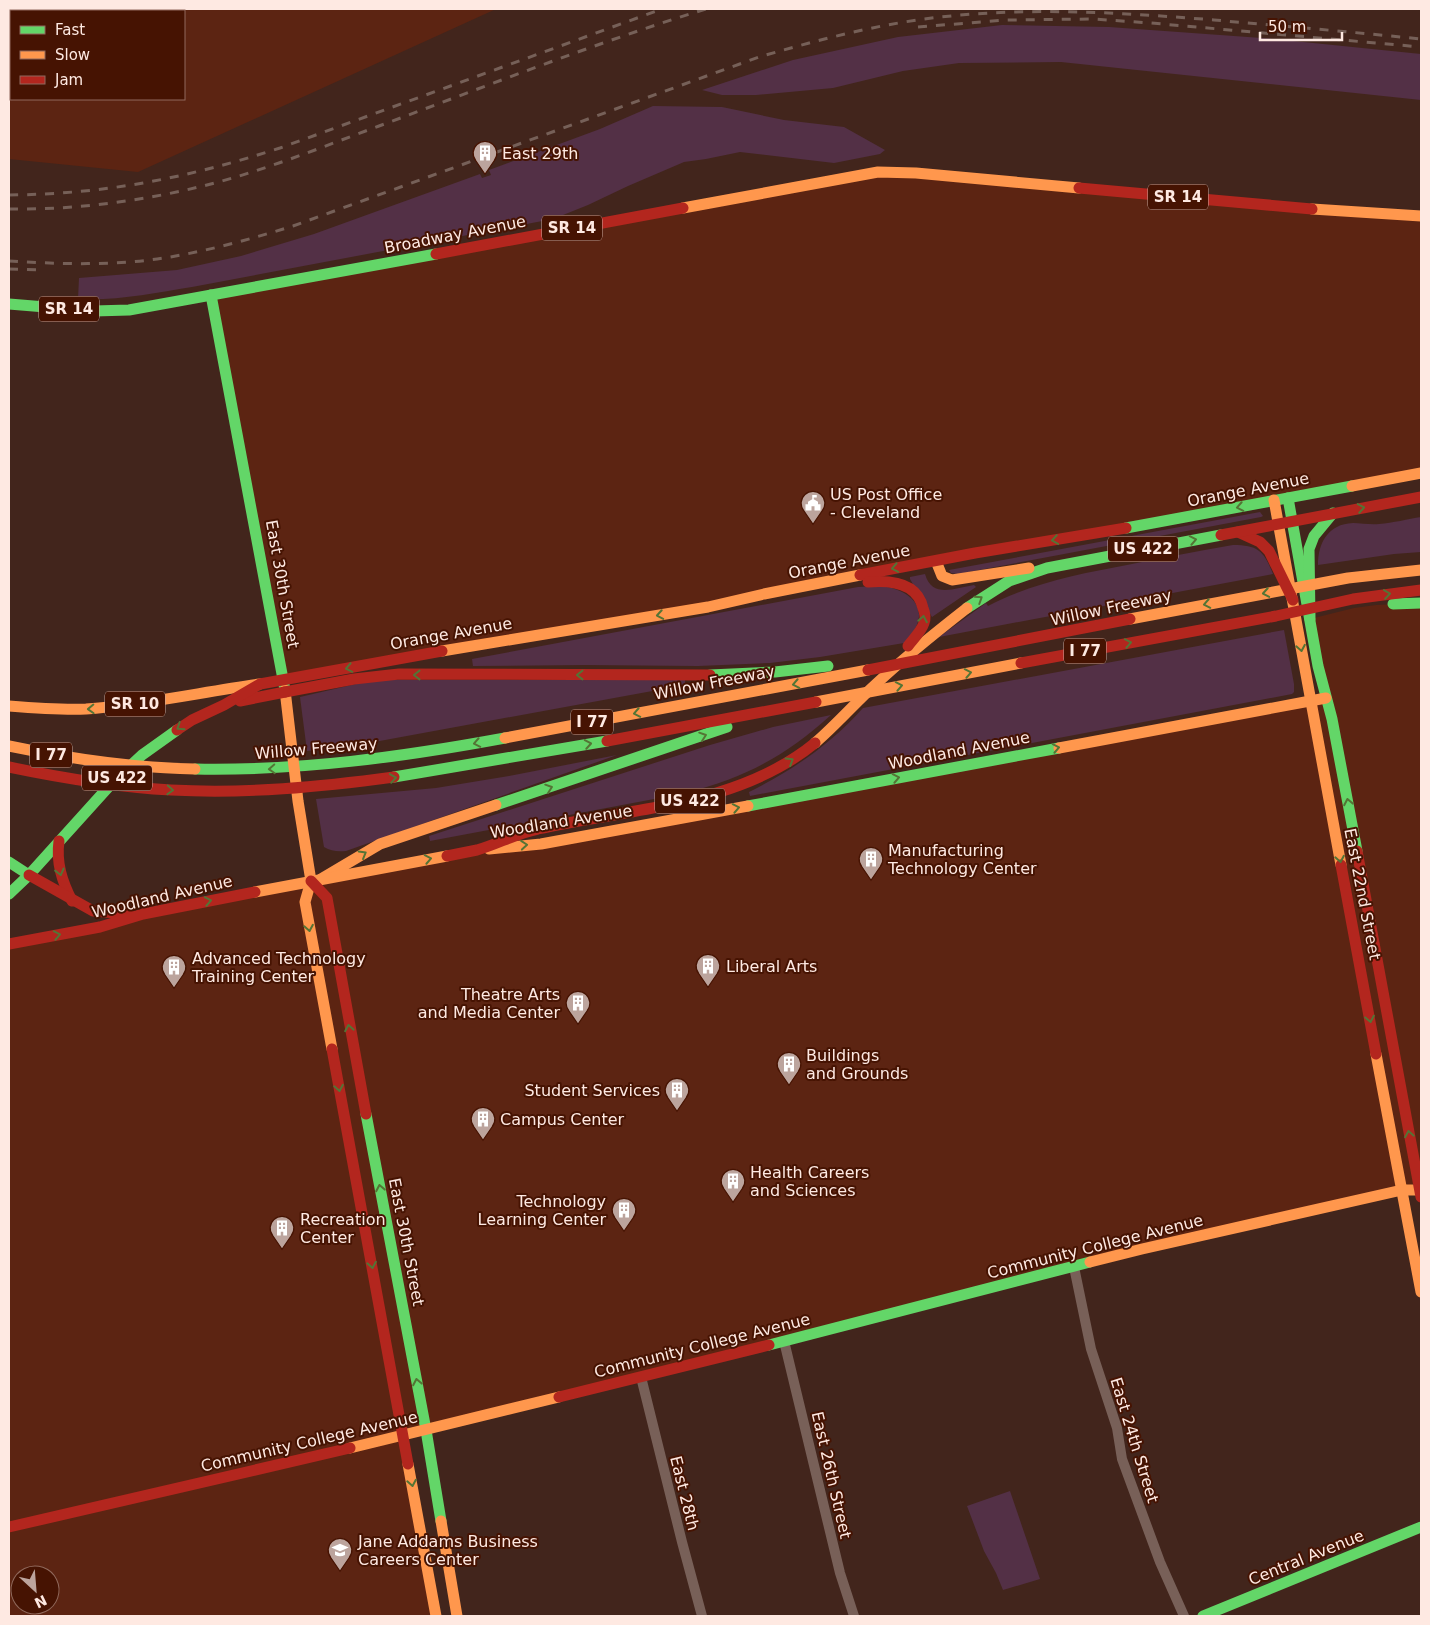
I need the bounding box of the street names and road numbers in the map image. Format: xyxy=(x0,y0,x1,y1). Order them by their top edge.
road number: SR 14 xyxy=(1148,184,1208,210)
street label: Broadway Avenue xyxy=(383,211,528,258)
road number: SR 14 xyxy=(542,216,602,240)
road number: SR 14 xyxy=(39,296,99,322)
street label: Orange Avenue xyxy=(1186,468,1311,511)
street label: East 30th Street xyxy=(262,518,303,650)
road number: US 422 xyxy=(1108,536,1178,562)
street label: Orange Avenue xyxy=(787,540,912,583)
street label: Willow Freeway xyxy=(1049,585,1173,630)
street label: Orange Avenue xyxy=(389,613,514,654)
road number: I 77 xyxy=(1064,638,1106,664)
street label: Willow Freeway xyxy=(652,661,776,704)
road number: SR 10 xyxy=(105,692,165,716)
road number: I 77 xyxy=(571,710,613,734)
street label: Woodland Avenue xyxy=(887,727,1031,774)
street label: Willow Freeway xyxy=(254,734,378,763)
road number: I 77 xyxy=(30,742,72,768)
road number: US 422 xyxy=(82,766,152,790)
road number: US 422 xyxy=(655,788,725,814)
street label: Woodland Avenue xyxy=(489,801,634,842)
street label: East 22nd Street xyxy=(1340,827,1385,962)
street label: Woodland Avenue xyxy=(90,871,234,922)
street label: East 30th Street xyxy=(385,1176,428,1308)
street label: Community College Avenue xyxy=(985,1210,1205,1283)
street label: Community College Avenue xyxy=(592,1309,812,1382)
street label: East 24th Street xyxy=(1106,1375,1163,1505)
street label: Community College Avenue xyxy=(199,1407,419,1476)
street label: East 26th Street xyxy=(808,1410,855,1541)
street label: East 28th xyxy=(666,1454,703,1532)
street label: Central Avenue xyxy=(1246,1526,1367,1589)

